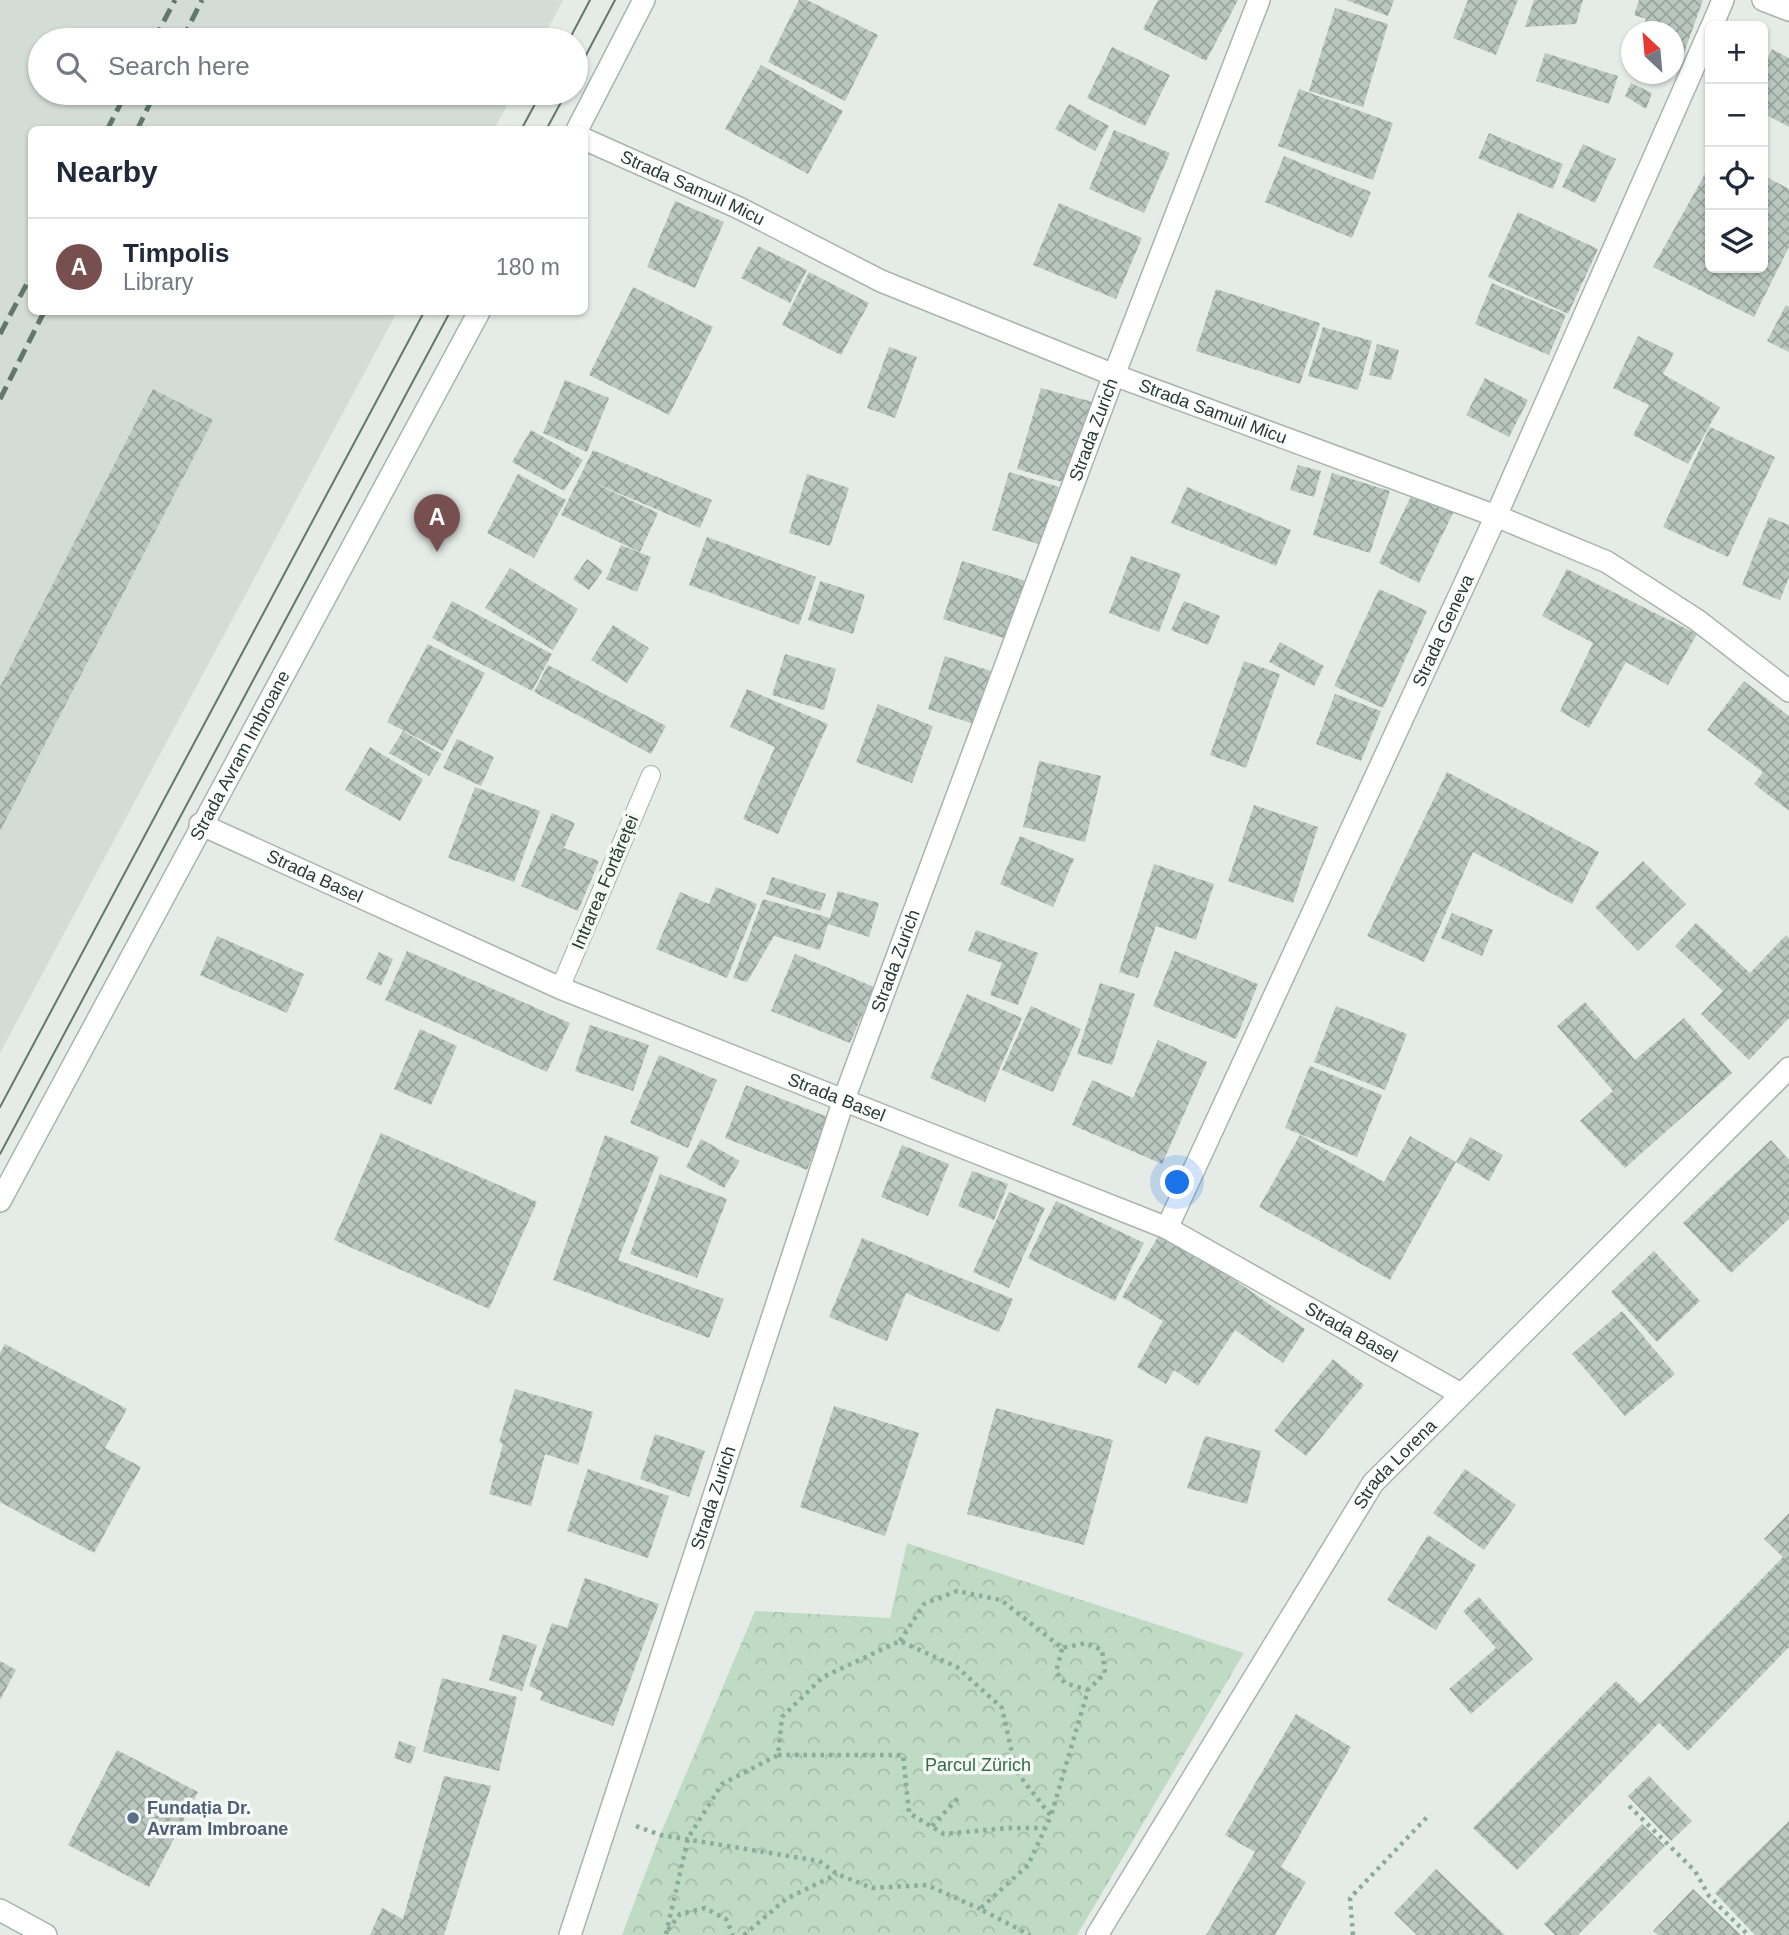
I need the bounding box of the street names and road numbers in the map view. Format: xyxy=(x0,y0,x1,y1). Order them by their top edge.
street label: Strada Samuil Micu xyxy=(617,147,768,229)
street label: Strada Samuil Micu xyxy=(1136,375,1290,448)
street label: Strada Zurich xyxy=(1065,376,1122,484)
street label: Strada Geneva xyxy=(1409,571,1478,690)
street label: Strada Avram Imbroane xyxy=(186,667,294,844)
street label: Intrarea Fortăreței xyxy=(568,812,642,952)
street label: Strada Basel xyxy=(264,846,366,907)
street label: Strada Zurich xyxy=(867,907,924,1015)
street label: Strada Basel xyxy=(785,1069,888,1126)
street label: Strada Basel xyxy=(1301,1298,1401,1366)
street label: Strada Lorena xyxy=(1350,1415,1441,1513)
street label: Strada Zurich xyxy=(687,1443,740,1552)

